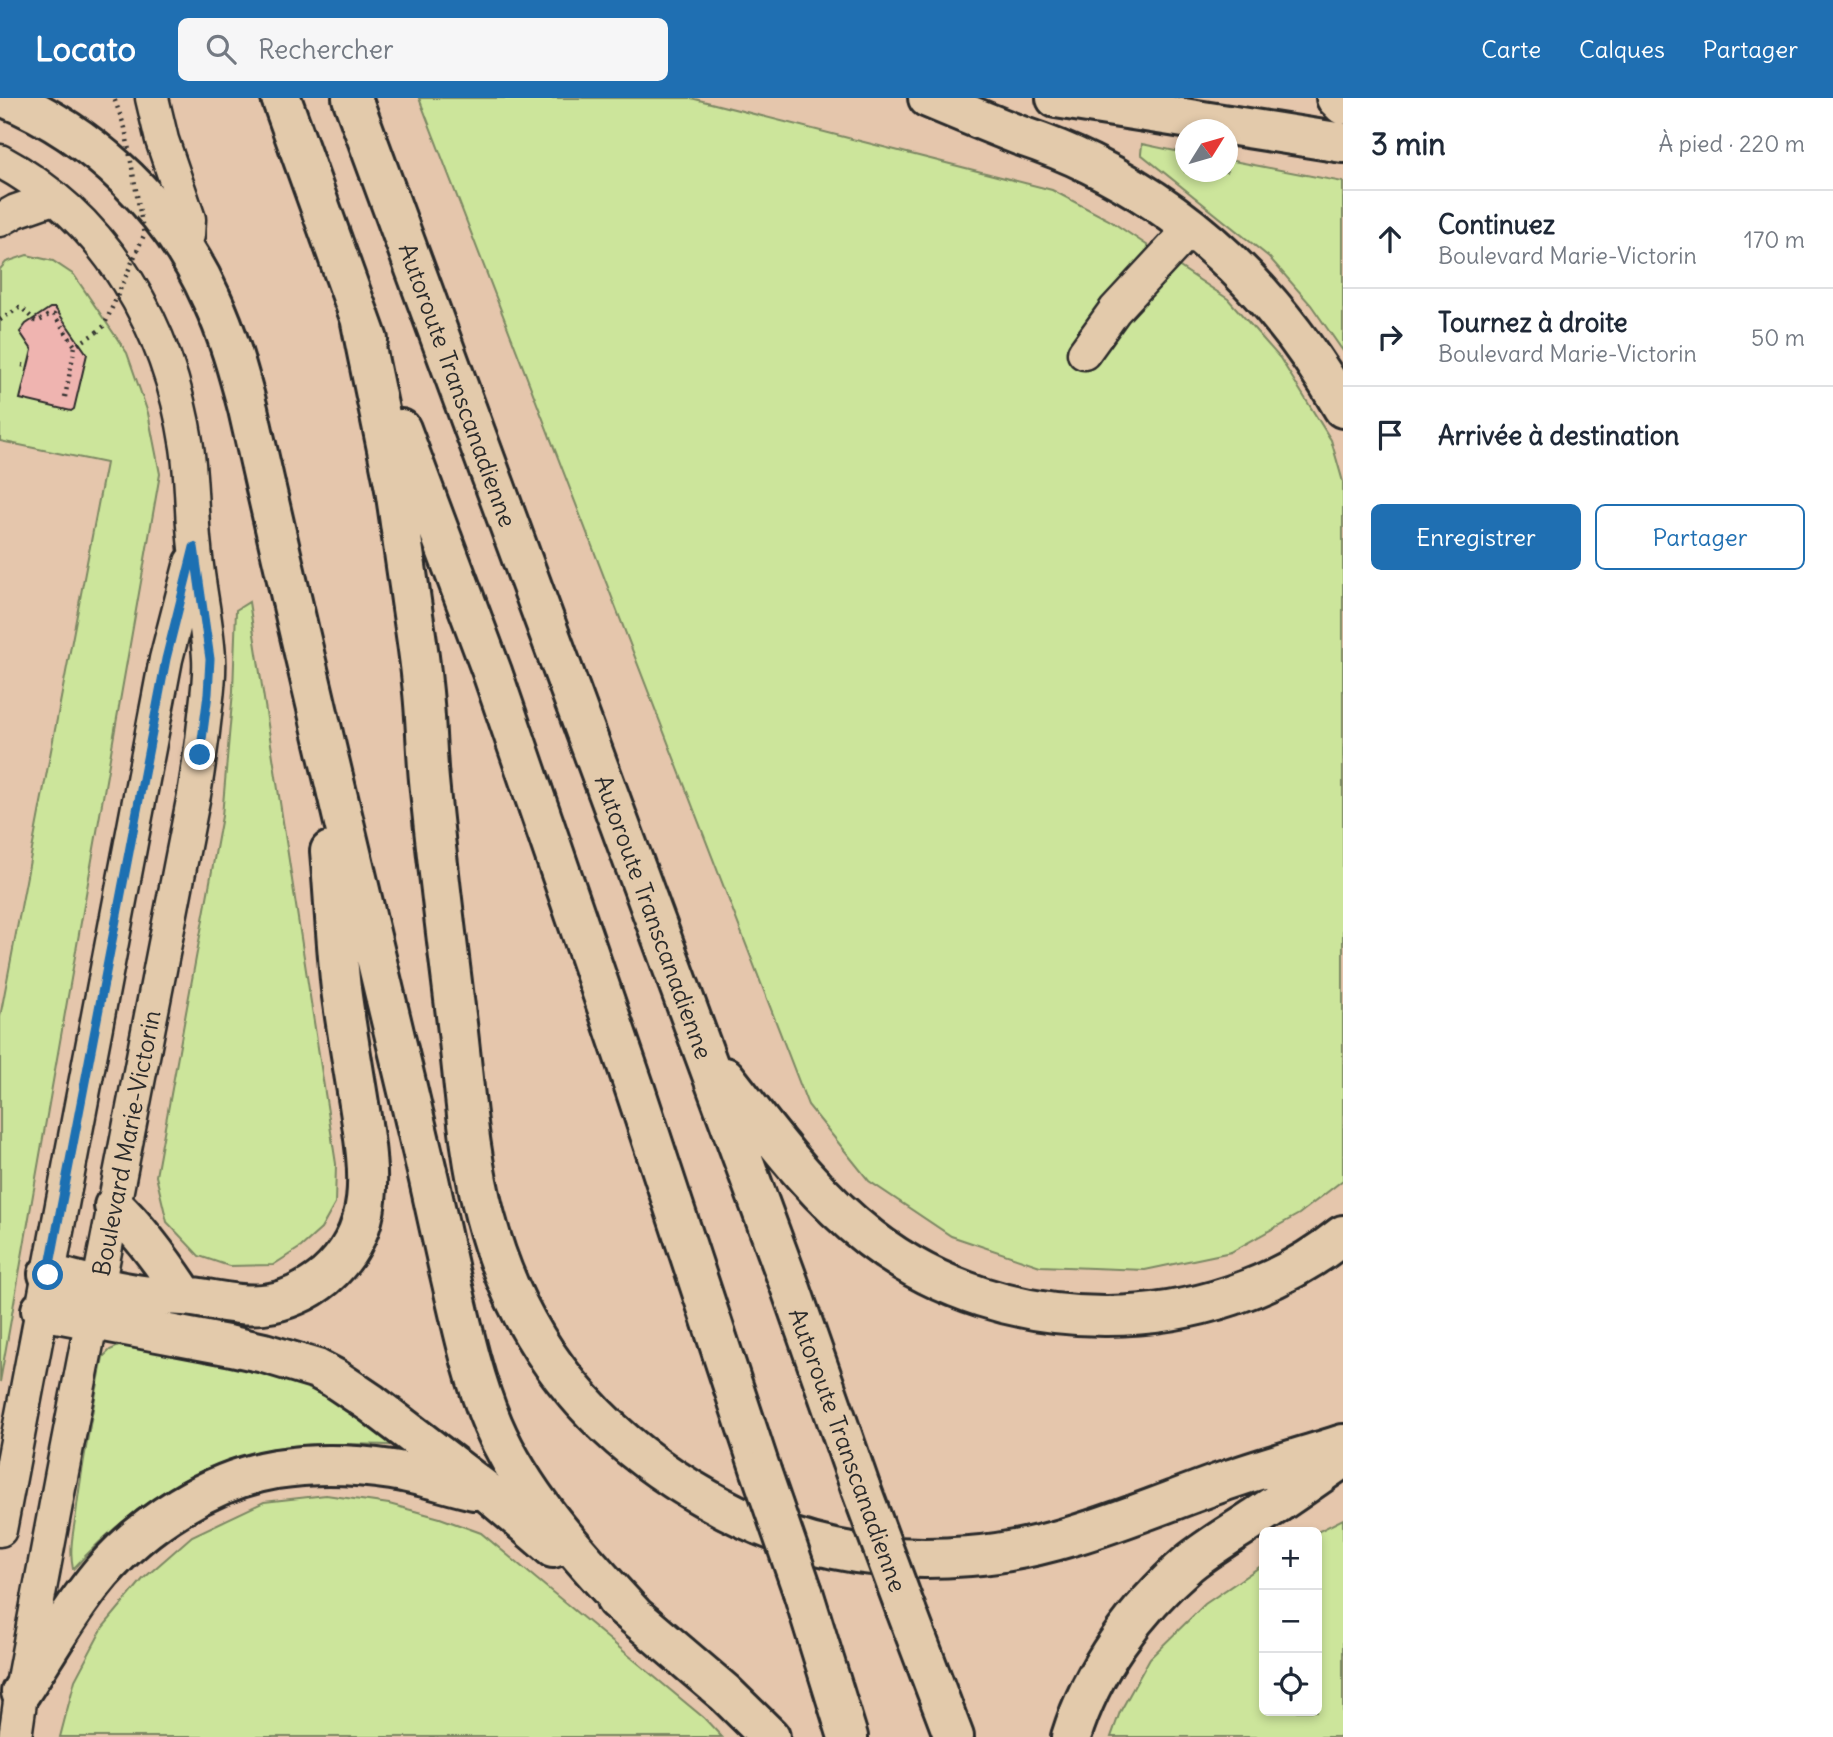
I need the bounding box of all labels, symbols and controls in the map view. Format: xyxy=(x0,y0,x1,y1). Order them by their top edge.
search box xyxy=(178,18,668,81)
text: Locato xyxy=(35,28,136,70)
icon: search xyxy=(202,30,240,68)
text: Rechercher xyxy=(258,33,394,66)
text: Carte xyxy=(1481,34,1541,64)
text: Calques xyxy=(1579,34,1665,64)
text: Partager xyxy=(1703,34,1798,64)
north arrow xyxy=(1175,119,1238,182)
text: 3 min xyxy=(1371,125,1446,163)
text: À pied · 220 m xyxy=(1659,129,1805,158)
text: Continuez xyxy=(1438,208,1555,241)
icon: ahead xyxy=(1371,220,1409,258)
text: 170 m xyxy=(1744,225,1805,254)
street label: Autoroute Transcanadienne xyxy=(393,239,523,531)
text: Boulevard Marie-Victorin xyxy=(1438,241,1697,270)
text: Tournez à droite xyxy=(1438,306,1628,339)
icon: right xyxy=(1371,318,1409,356)
text: 50 m xyxy=(1751,323,1805,352)
text: Boulevard Marie-Victorin xyxy=(1438,339,1697,368)
icon: arrive xyxy=(1371,416,1409,454)
text: Arrivée à destination xyxy=(1438,419,1679,452)
button: Enregistrer xyxy=(1371,504,1581,570)
button: Partager xyxy=(1595,504,1805,570)
route end xyxy=(184,739,215,770)
street label: Autoroute Transcanadienne xyxy=(589,771,719,1063)
street label: Boulevard Marie-Victorin xyxy=(86,1008,167,1278)
route start xyxy=(32,1259,63,1290)
street label: Autoroute Transcanadienne xyxy=(783,1304,913,1596)
map controls xyxy=(1259,1527,1322,1716)
button: + xyxy=(1259,1527,1322,1590)
button: − xyxy=(1259,1590,1322,1653)
button: locate xyxy=(1259,1653,1322,1716)

